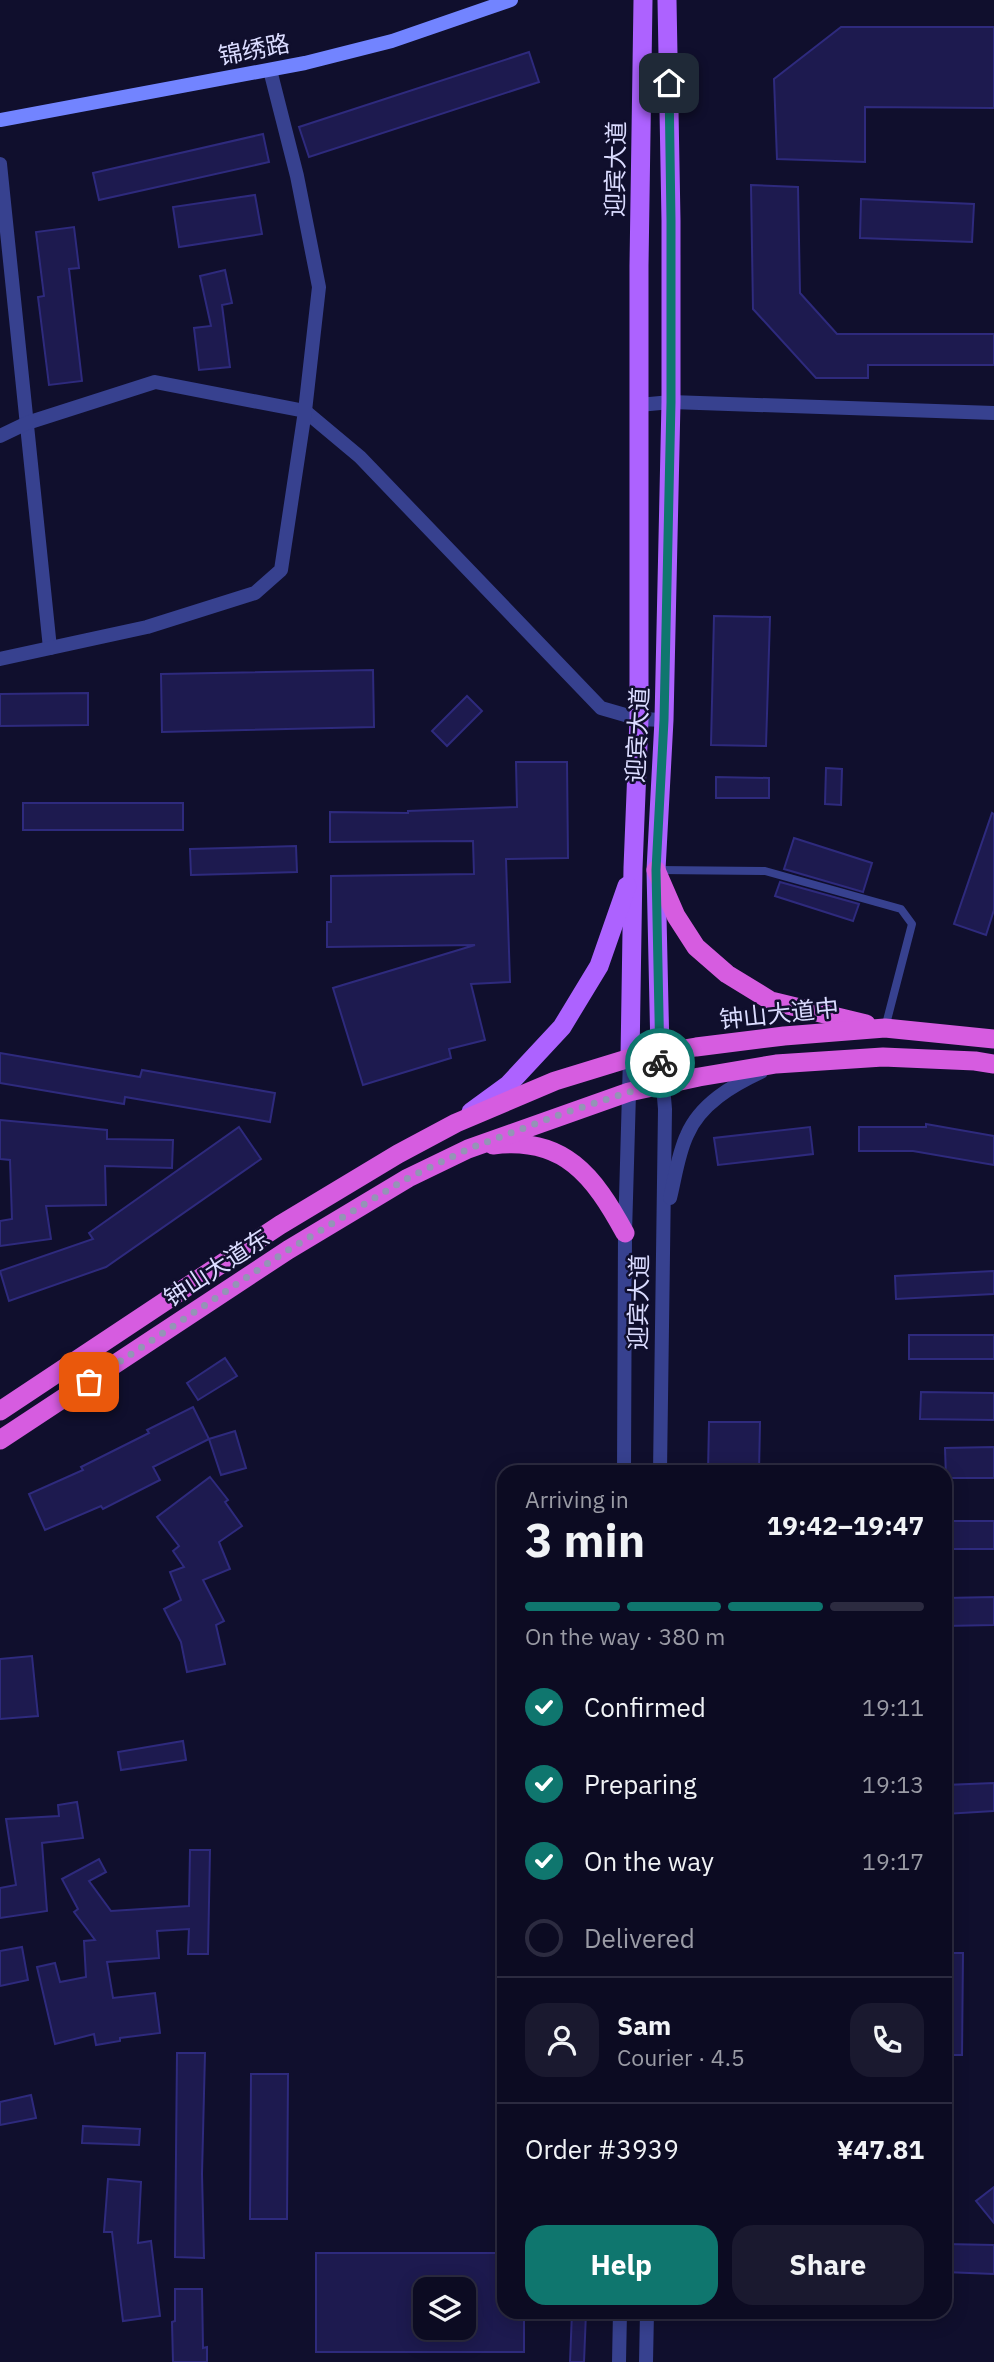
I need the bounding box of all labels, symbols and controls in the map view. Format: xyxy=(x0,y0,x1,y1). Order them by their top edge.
street label: 锦绣路 xyxy=(215,26,292,72)
pin xyxy=(639,53,699,113)
icon: home xyxy=(650,64,688,102)
street label: 迎宾大道 xyxy=(598,121,632,217)
street label: 迎宾大道 xyxy=(619,686,655,784)
street label: 钟山大道中 xyxy=(718,991,840,1035)
courier xyxy=(625,1028,695,1098)
icon: bike xyxy=(641,1044,679,1082)
street label: 钟山大道东 xyxy=(157,1221,275,1313)
street label: 迎宾大道 xyxy=(621,1254,655,1350)
pin xyxy=(59,1352,119,1412)
icon: bag xyxy=(70,1363,108,1401)
text: Arriving in xyxy=(525,1484,629,1514)
text: 19:42–19:47 xyxy=(767,1508,924,1542)
text: 3 min xyxy=(525,1510,645,1570)
text: On the way · 380 m xyxy=(525,1621,725,1651)
icon: check xyxy=(525,1688,563,1726)
text: Confirmed xyxy=(584,1690,706,1724)
text: 19:11 xyxy=(862,1692,924,1722)
icon: check xyxy=(525,1765,563,1803)
text: Preparing xyxy=(584,1767,697,1801)
text: 19:13 xyxy=(862,1769,924,1799)
icon: check xyxy=(525,1842,563,1880)
text: On the way xyxy=(584,1844,714,1878)
text: 19:17 xyxy=(862,1846,924,1876)
text: Delivered xyxy=(584,1921,695,1955)
button: person xyxy=(525,2003,599,2077)
button: phone xyxy=(850,2003,924,2077)
text: Sam xyxy=(617,2008,671,2042)
text: Courier · 4.5 xyxy=(617,2042,745,2072)
text: Order #3939 xyxy=(525,2132,679,2166)
text: ¥47.81 xyxy=(837,2132,924,2166)
button: Help xyxy=(525,2225,718,2305)
button: Share xyxy=(732,2225,924,2305)
map controls xyxy=(413,2277,476,2340)
button: layers xyxy=(413,2277,476,2340)

